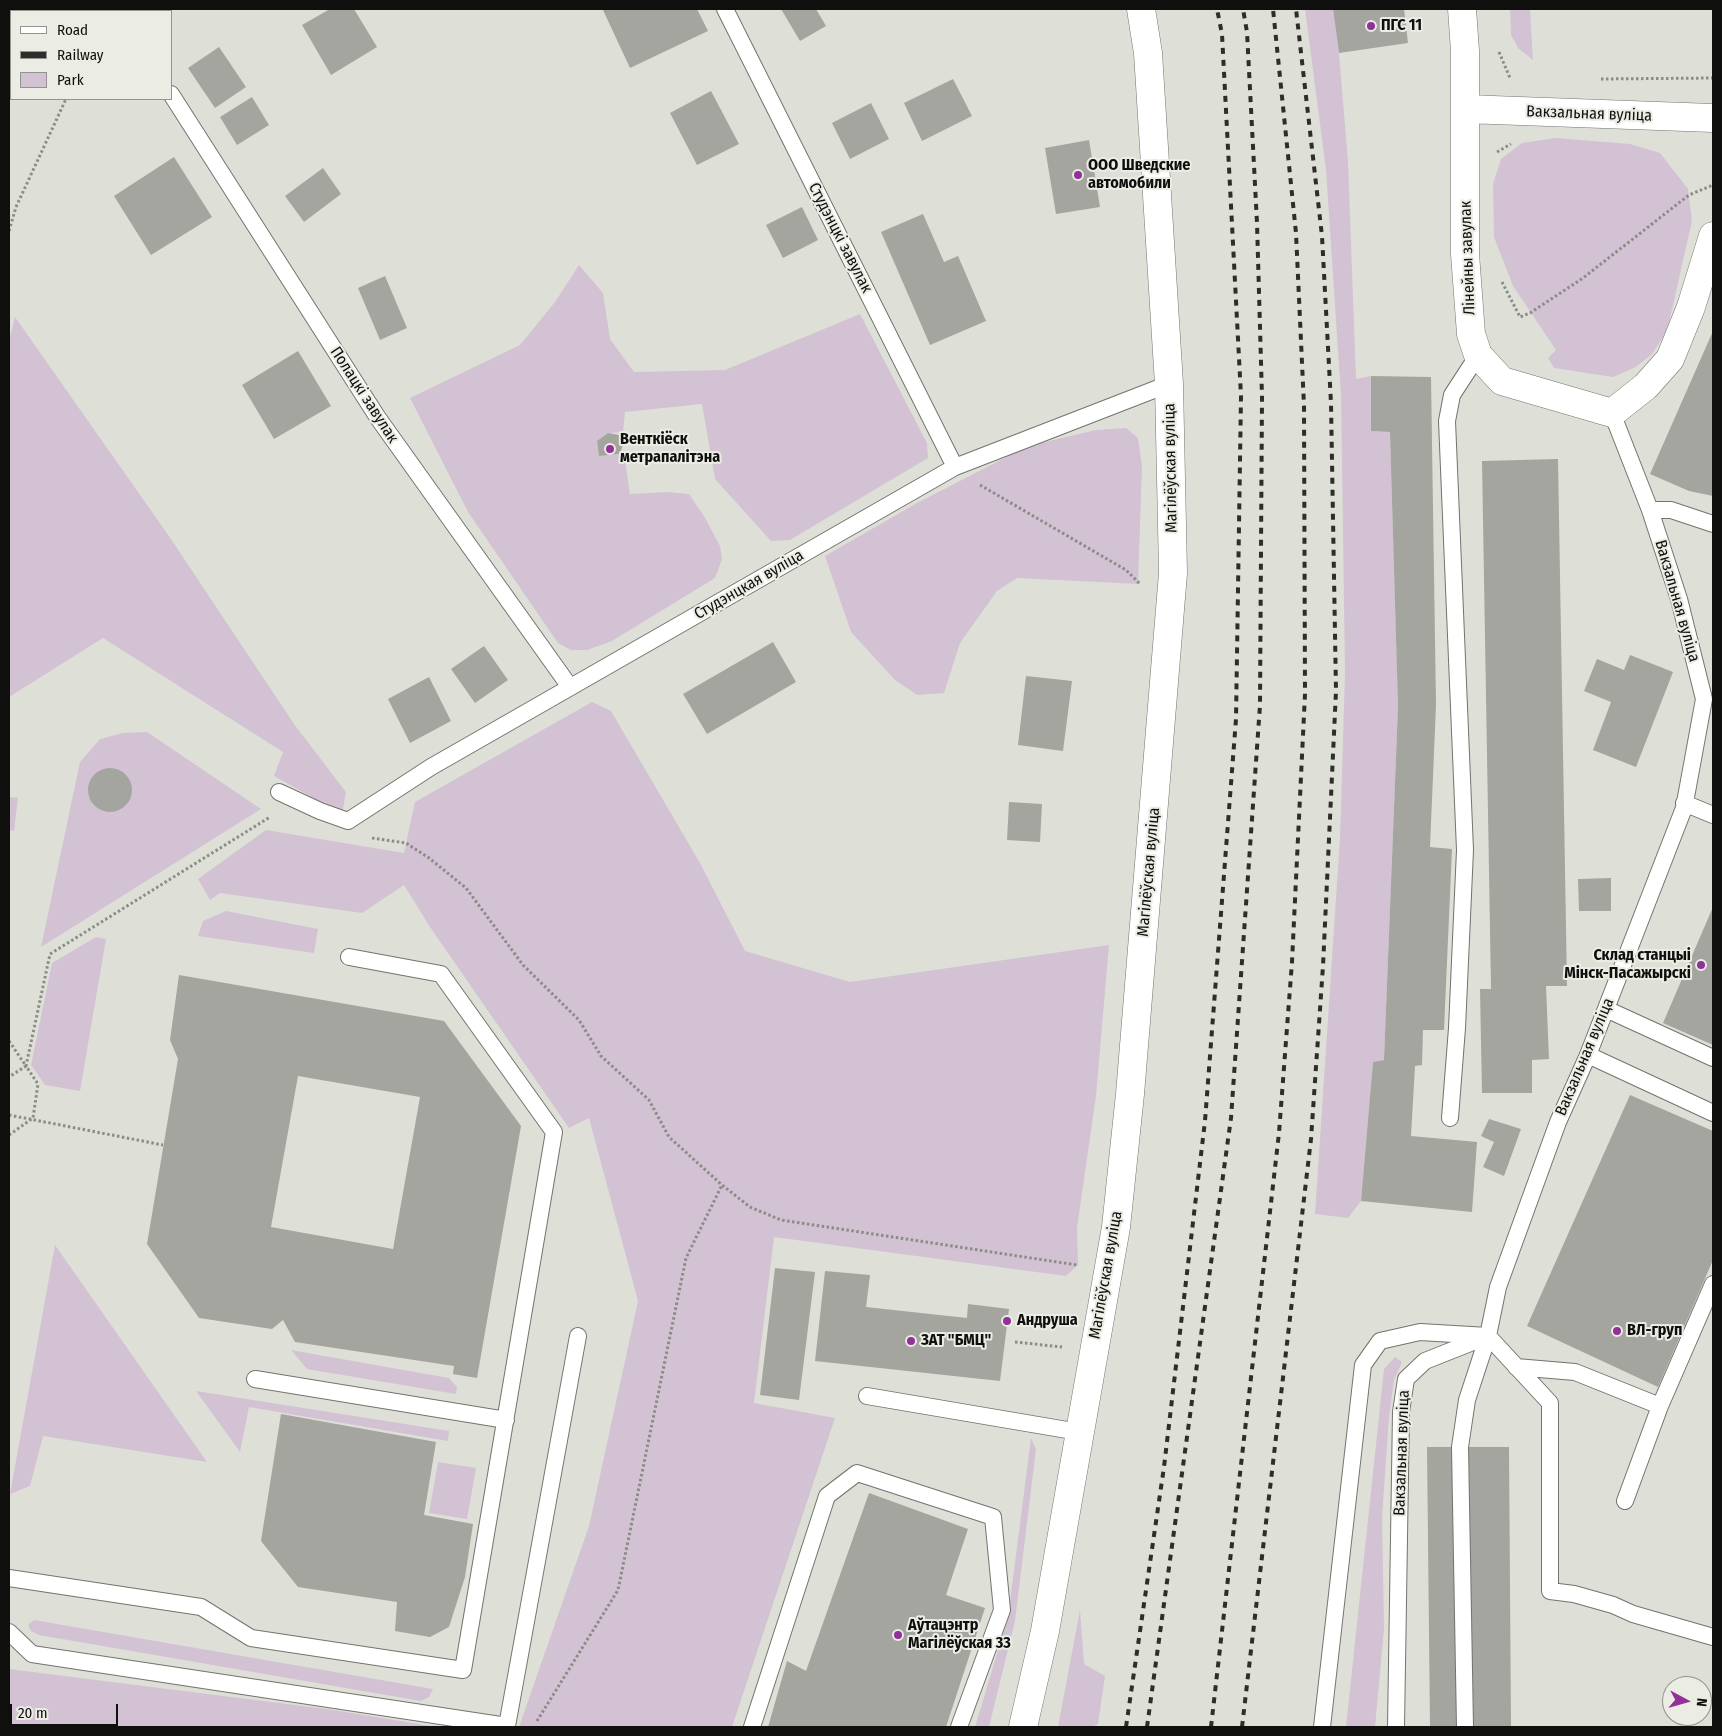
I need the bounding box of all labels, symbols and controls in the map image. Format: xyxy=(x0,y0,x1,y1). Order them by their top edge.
legend xyxy=(10,10,172,100)
place label: ПГС 11 xyxy=(1381,16,1422,36)
marker: ПГС 11 xyxy=(1365,20,1377,32)
text: Road xyxy=(57,21,88,39)
text: Railway xyxy=(57,46,104,64)
text: Park xyxy=(57,71,84,89)
street label: Вакзальная вуліца xyxy=(1526,102,1652,126)
place label: ООО Шведские автомобили xyxy=(1088,156,1190,194)
marker: ООО Шведские автомобили xyxy=(1072,169,1084,181)
street label: Студэнцкі завулак xyxy=(804,180,876,296)
street label: Лінейны завулак xyxy=(1456,200,1480,316)
street label: Полацкі завулак xyxy=(326,343,402,447)
street label: Магілёўская вуліца xyxy=(1160,403,1182,533)
place label: Венткіёск метрапалітэна xyxy=(620,430,720,468)
marker: Венткіёск метрапалітэна xyxy=(604,443,616,455)
street label: Вакзальная вуліца xyxy=(1650,538,1704,664)
street label: Студэнцкая вуліца xyxy=(691,546,807,624)
street label: Магілёўская вуліца xyxy=(1134,807,1164,937)
place label: Склад станцыі Мінск-Пасажырскі xyxy=(1564,946,1691,984)
marker: Склад станцыі Мінск-Пасажырскі xyxy=(1695,959,1707,971)
street label: Вакзальная вуліца xyxy=(1552,995,1618,1119)
street label: Магілёўская вуліца xyxy=(1085,1210,1127,1340)
place label: Андруша xyxy=(1017,1311,1078,1331)
marker: Андруша xyxy=(1001,1315,1013,1327)
place label: ВЛ-груп xyxy=(1627,1321,1682,1341)
marker: ВЛ-груп xyxy=(1611,1325,1623,1337)
place label: ЗАТ "БМЦ" xyxy=(921,1331,991,1351)
marker: ЗАТ "БМЦ" xyxy=(905,1335,917,1347)
street label: Вакзальная вуліца xyxy=(1390,1390,1414,1516)
place label: Аўтацэнтр Магілёўская 33 xyxy=(908,1616,1011,1654)
marker: Аўтацэнтр Магілёўская 33 xyxy=(892,1629,904,1641)
north arrow xyxy=(1662,1676,1712,1726)
scale bar xyxy=(12,1694,120,1726)
text: N xyxy=(1693,1697,1710,1708)
text: 20 m xyxy=(18,1704,48,1722)

